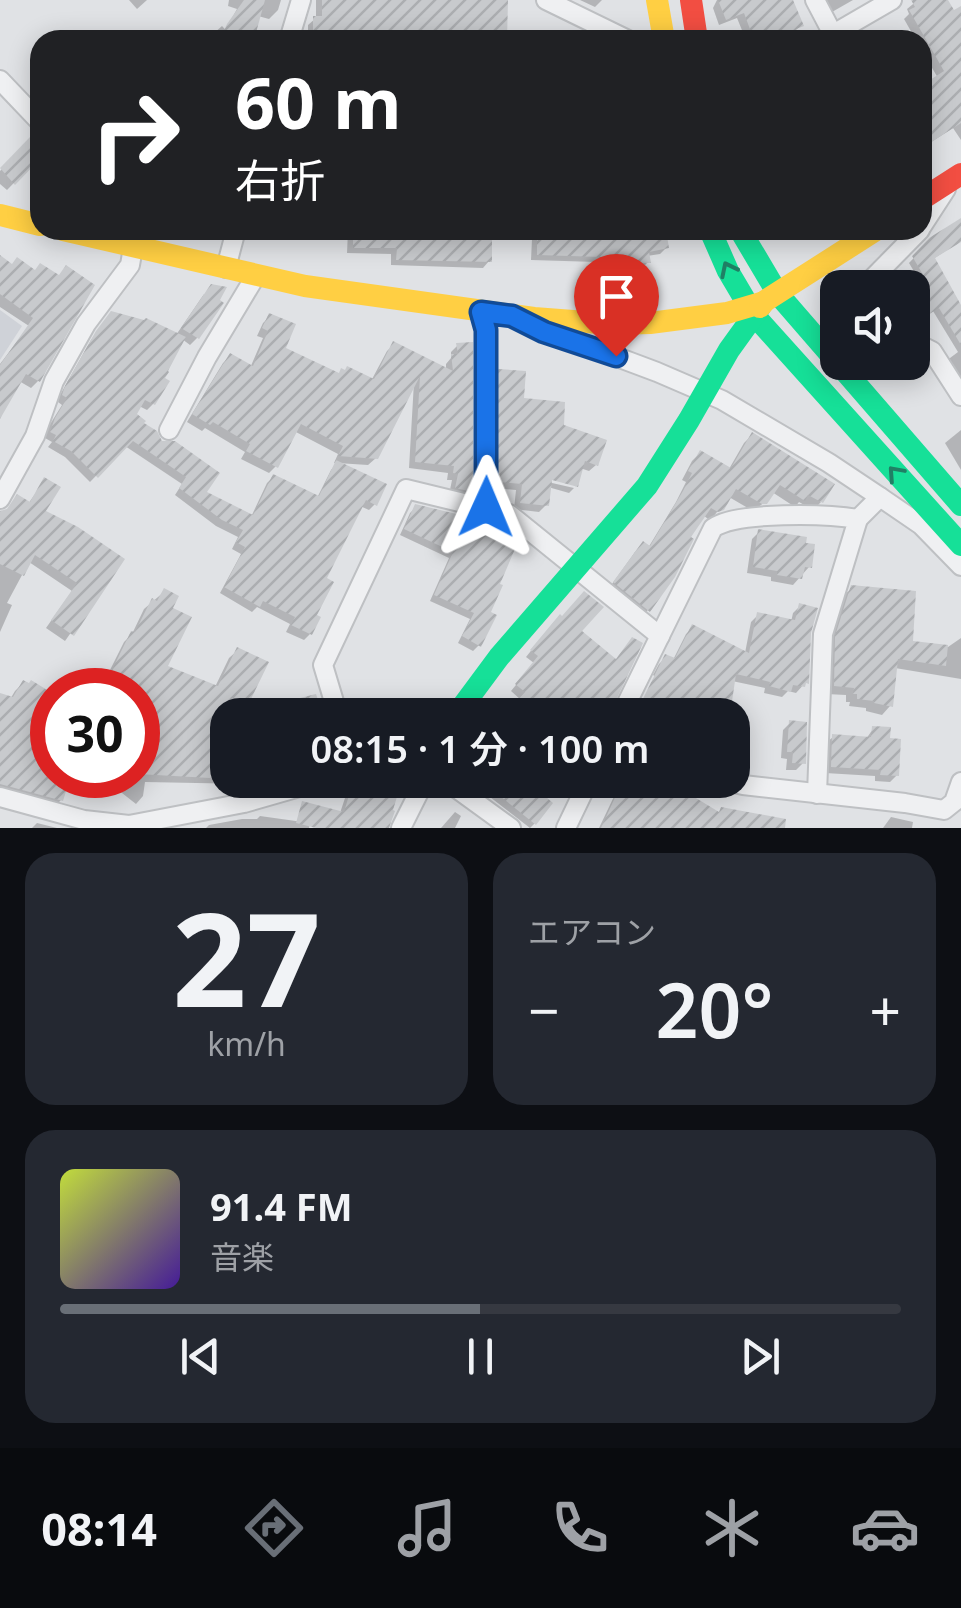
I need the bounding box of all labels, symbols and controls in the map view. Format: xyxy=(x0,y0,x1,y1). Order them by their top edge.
text: 60 m xyxy=(235,54,402,150)
icon: right xyxy=(70,70,200,200)
text: 右折 xyxy=(235,149,325,210)
pin xyxy=(574,254,659,357)
one-way arrow xyxy=(721,262,740,280)
icon: arrive xyxy=(589,269,644,324)
map controls xyxy=(820,270,930,380)
button: sound xyxy=(820,270,930,380)
position arrow xyxy=(434,455,538,559)
one-way arrow xyxy=(889,466,907,485)
speed limit sign: 30 xyxy=(30,668,160,798)
text: 08:15 · 1 分 · 100 m xyxy=(310,722,650,774)
text: 27 xyxy=(172,868,321,1045)
text: エアコン xyxy=(528,910,656,953)
text: 20° xyxy=(656,958,773,1060)
text: − xyxy=(528,972,559,1047)
text: + xyxy=(870,972,901,1047)
text: km/h xyxy=(207,1022,286,1065)
text: 91.4 FM xyxy=(210,1180,352,1232)
text: 音楽 xyxy=(210,1235,274,1278)
icon: previous xyxy=(173,1329,228,1384)
icon: pause xyxy=(453,1329,508,1384)
icon: next xyxy=(733,1329,788,1384)
icon: directions xyxy=(239,1493,309,1563)
icon: music xyxy=(392,1493,462,1563)
icon: phone xyxy=(545,1493,615,1563)
icon: climate xyxy=(697,1493,767,1563)
icon: car xyxy=(850,1493,920,1563)
text: 08:14 xyxy=(41,1498,157,1559)

